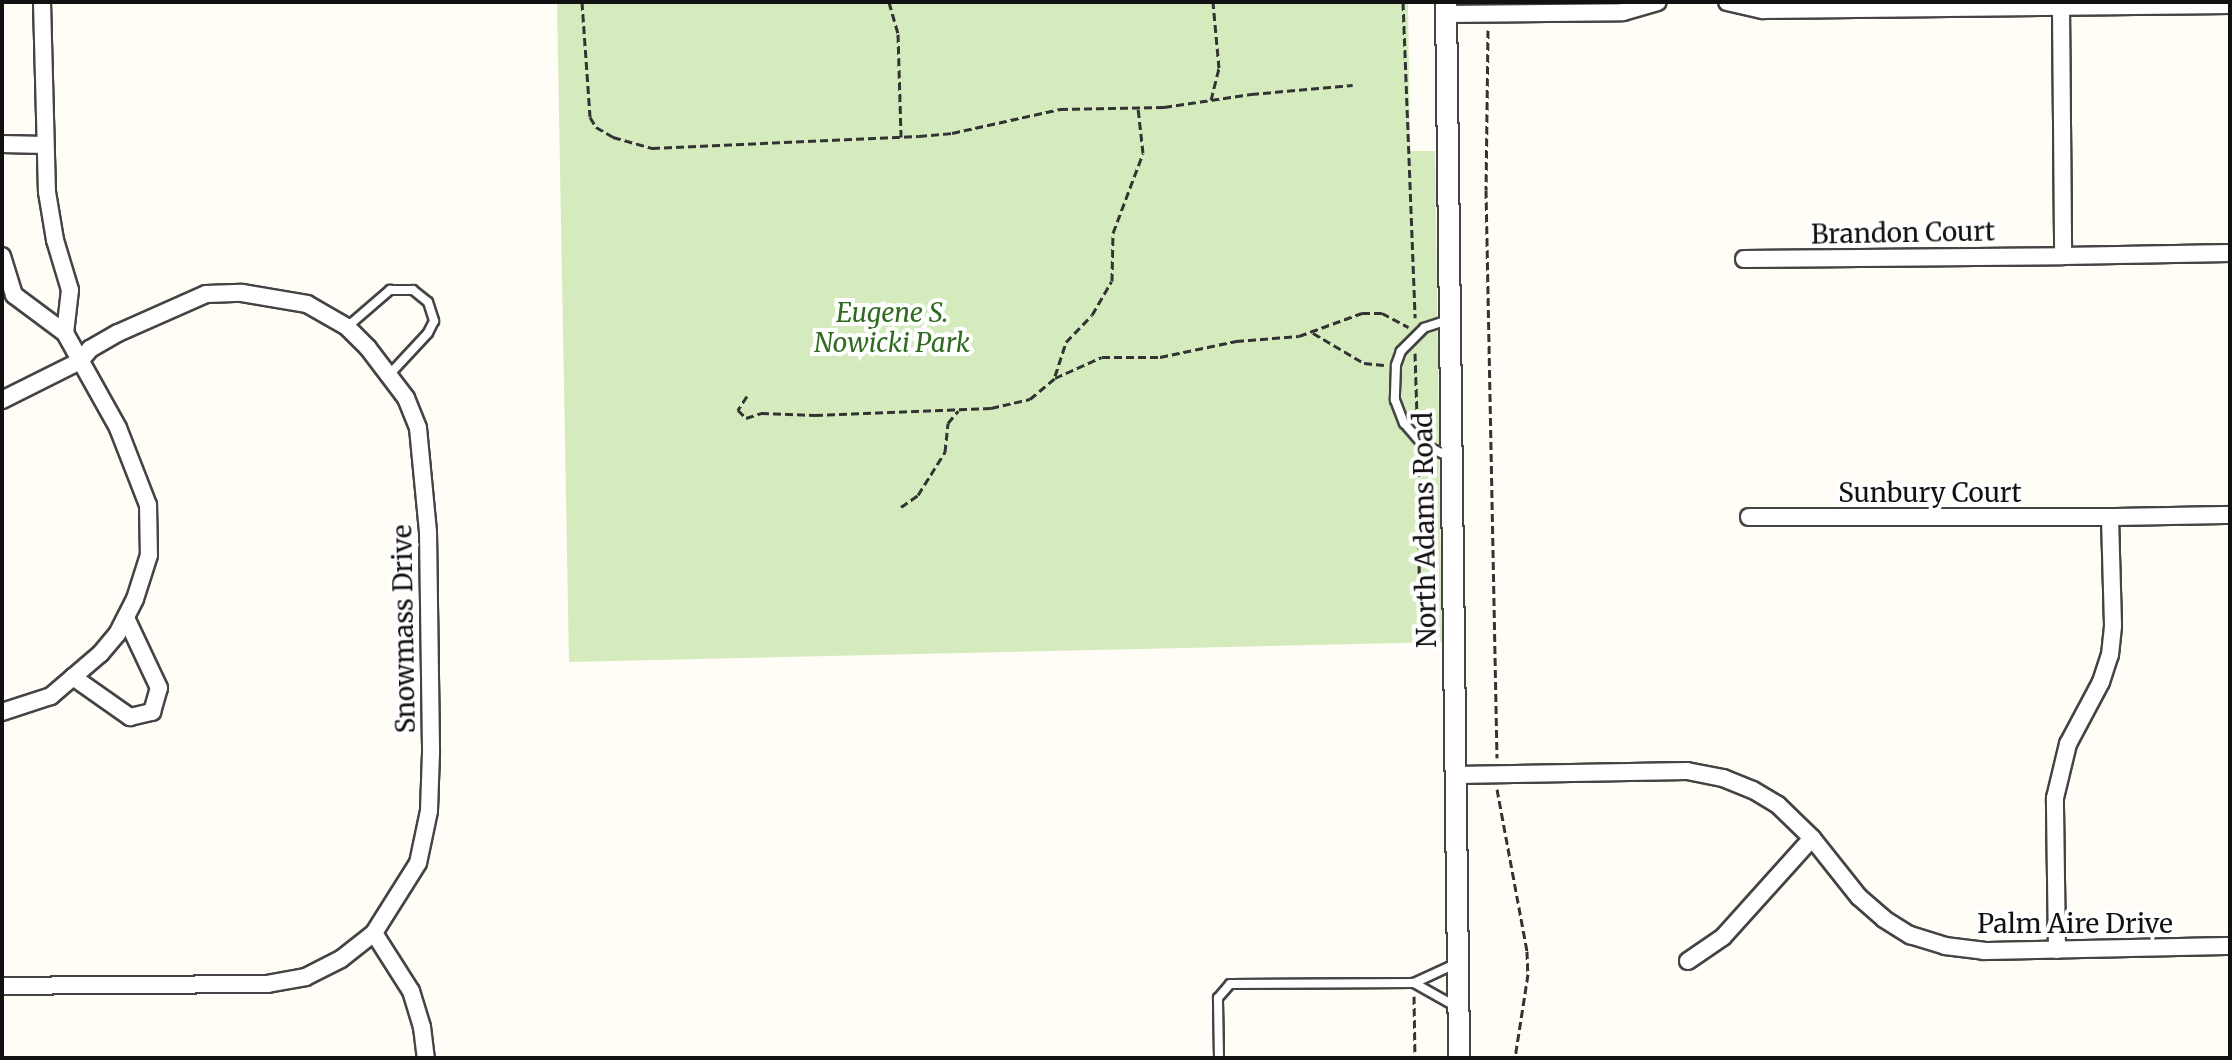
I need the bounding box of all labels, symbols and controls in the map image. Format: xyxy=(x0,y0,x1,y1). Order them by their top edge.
street label: Brandon Court xyxy=(1811,216,1995,250)
park label: Eugene S. Nowicki Park xyxy=(814,297,970,358)
street label: North Adams Road xyxy=(1407,412,1443,648)
street label: Sunbury Court xyxy=(1838,477,2022,509)
street label: Snowmass Drive xyxy=(387,524,421,734)
street label: Palm Aire Drive xyxy=(1977,908,2173,940)

